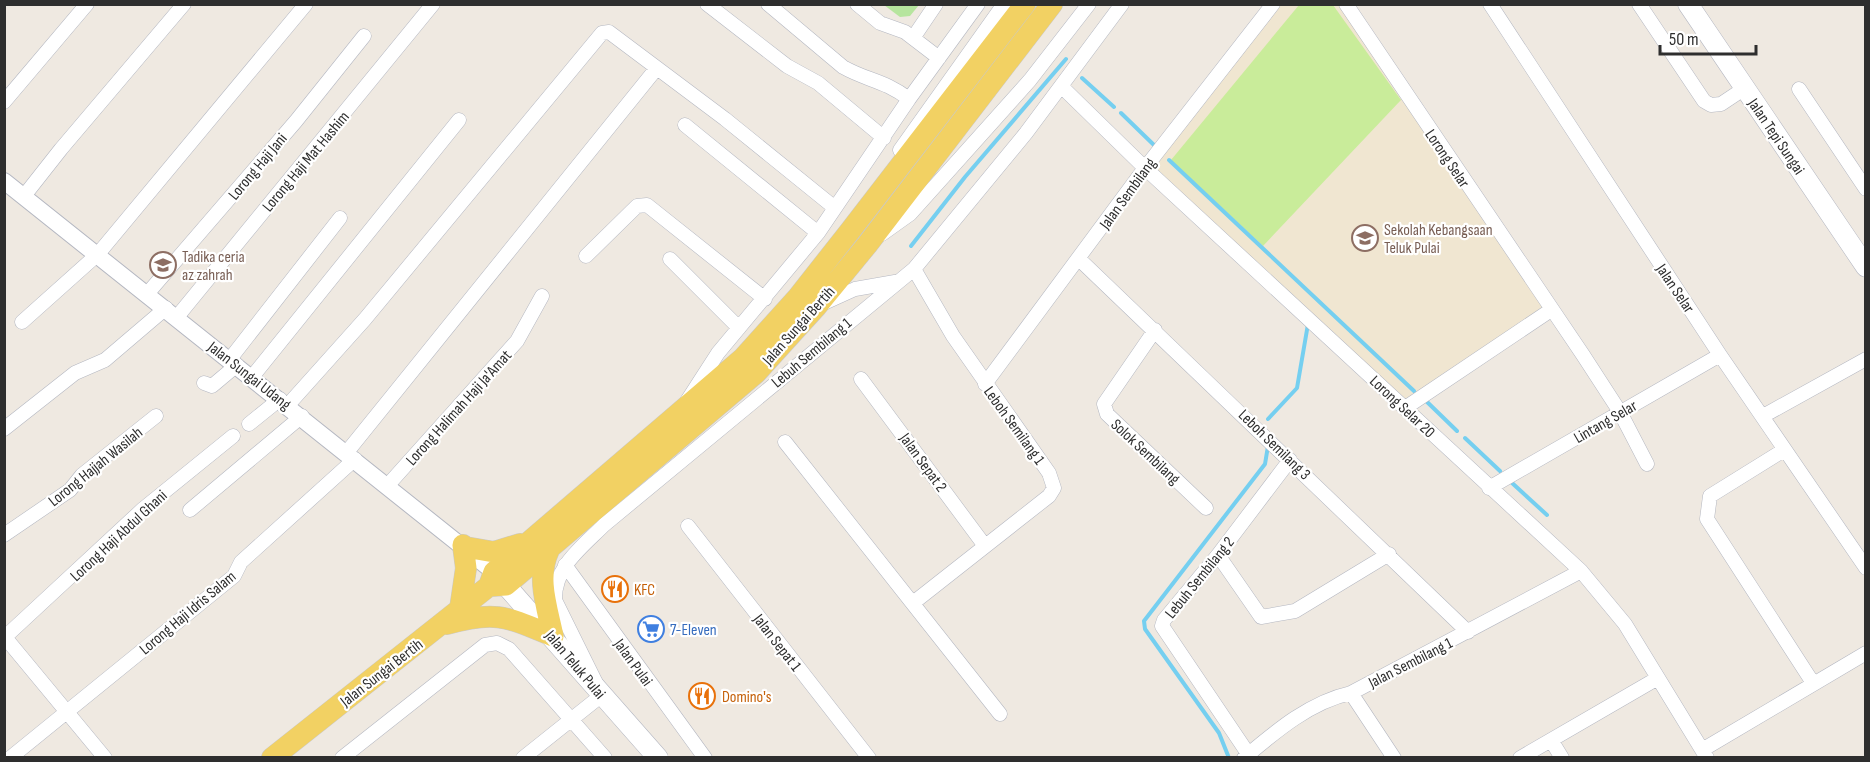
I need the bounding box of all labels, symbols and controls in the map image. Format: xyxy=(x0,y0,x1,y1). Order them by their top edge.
scale bar xyxy=(1660,18,1756,56)
text: 50 m xyxy=(1669,29,1699,50)
street label: Jalan Tepi Sungai xyxy=(1743,94,1808,179)
street label: Lorong Haji Mat Hashim xyxy=(259,108,354,216)
street label: Lorong Selar xyxy=(1420,126,1473,192)
street label: Lorong Haji Jani xyxy=(225,130,291,204)
street label: Jalan Sembilang xyxy=(1095,155,1160,234)
place label: Sekolah Kebangsaan Teluk Pulai xyxy=(1384,221,1493,258)
school or university icon: Sekolah Kebangsaan Teluk Pulai xyxy=(1350,223,1380,253)
place label: Tadika ceria az zahrah xyxy=(182,248,245,285)
school or university icon: Tadika ceria az zahrah xyxy=(148,250,178,280)
street label: Jalan Selar xyxy=(1651,260,1698,317)
street label: Jalan Sungai Bertih xyxy=(758,283,839,370)
street label: Lebuh Sembilang 1 xyxy=(768,314,856,392)
street label: Jalan Sungai Udang xyxy=(203,337,294,415)
street label: Lorong Halimah Haji Ja'Amat xyxy=(402,346,516,470)
street label: Lorong Selar 20 xyxy=(1365,372,1439,442)
street label: Leboh Semilang 1 xyxy=(979,383,1049,469)
street label: Lintang Selar xyxy=(1571,396,1641,448)
street label: Leboh Semilang 3 xyxy=(1234,406,1314,484)
street label: Solok Sembilang xyxy=(1107,415,1183,489)
street label: Lorong Hajjah Wasilah xyxy=(45,423,147,511)
street label: Jalan Sepat 2 xyxy=(895,429,950,496)
street label: Lorong Haji Abdul Ghani xyxy=(67,486,171,586)
street label: Lebuh Sembilang 2 xyxy=(1161,533,1239,623)
street label: Lorong Haji Idris Salam xyxy=(136,567,240,659)
restaurant icon: KFC xyxy=(600,574,630,604)
place label: KFC xyxy=(634,581,655,600)
street label: Jalan Sepat 1 xyxy=(748,610,805,675)
supermarket icon: 7-Eleven xyxy=(636,614,666,644)
place label: 7-Eleven xyxy=(670,621,717,640)
street label: Jalan Teluk Pulai xyxy=(540,626,609,703)
street label: Jalan Sembilang 1 xyxy=(1365,634,1456,693)
street label: Jalan Sungai Bertih xyxy=(336,635,427,712)
street label: Jalan Pulai xyxy=(609,635,656,690)
restaurant icon: Domino's xyxy=(687,681,717,711)
place label: Domino's xyxy=(722,688,772,707)

